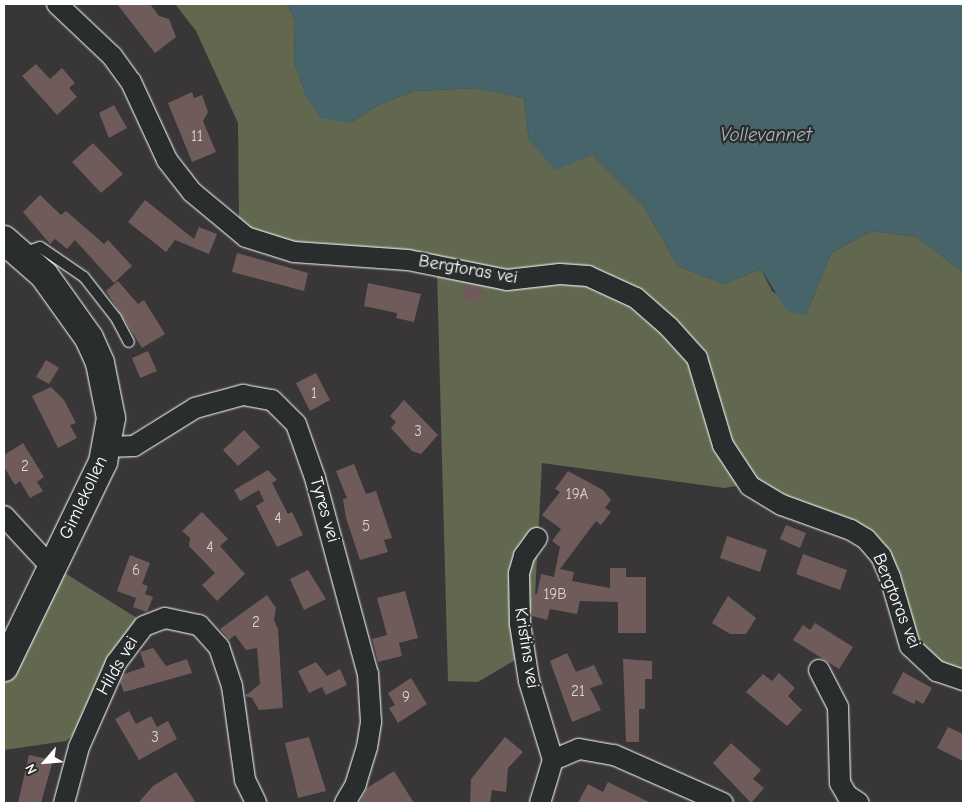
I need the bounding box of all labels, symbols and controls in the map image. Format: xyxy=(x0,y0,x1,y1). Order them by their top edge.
water label: Vollevannet xyxy=(720,125,812,147)
house number: 11 xyxy=(191,128,203,146)
street label: Bergtoras vei xyxy=(417,251,519,289)
house number: 1 xyxy=(311,385,317,403)
house number: 3 xyxy=(414,423,422,441)
street label: Gimlekollen xyxy=(55,453,113,543)
house number: 2 xyxy=(21,458,29,476)
street label: Tyres vei xyxy=(304,475,344,545)
house number: 19A xyxy=(566,486,588,504)
house number: 4 xyxy=(274,510,282,528)
house number: 5 xyxy=(362,518,370,536)
house number: 4 xyxy=(206,539,214,557)
street label: Bergtoras vei xyxy=(867,550,925,652)
house number: 6 xyxy=(132,562,140,580)
house number: 19B xyxy=(543,586,567,604)
street label: Kristins vei xyxy=(509,606,543,690)
house number: 2 xyxy=(252,614,260,632)
street label: Hilds vei xyxy=(93,633,143,699)
house number: 21 xyxy=(571,683,585,701)
house number: 9 xyxy=(402,689,410,707)
house number: 3 xyxy=(151,729,159,747)
north arrow xyxy=(20,737,70,787)
text: N xyxy=(22,761,41,777)

